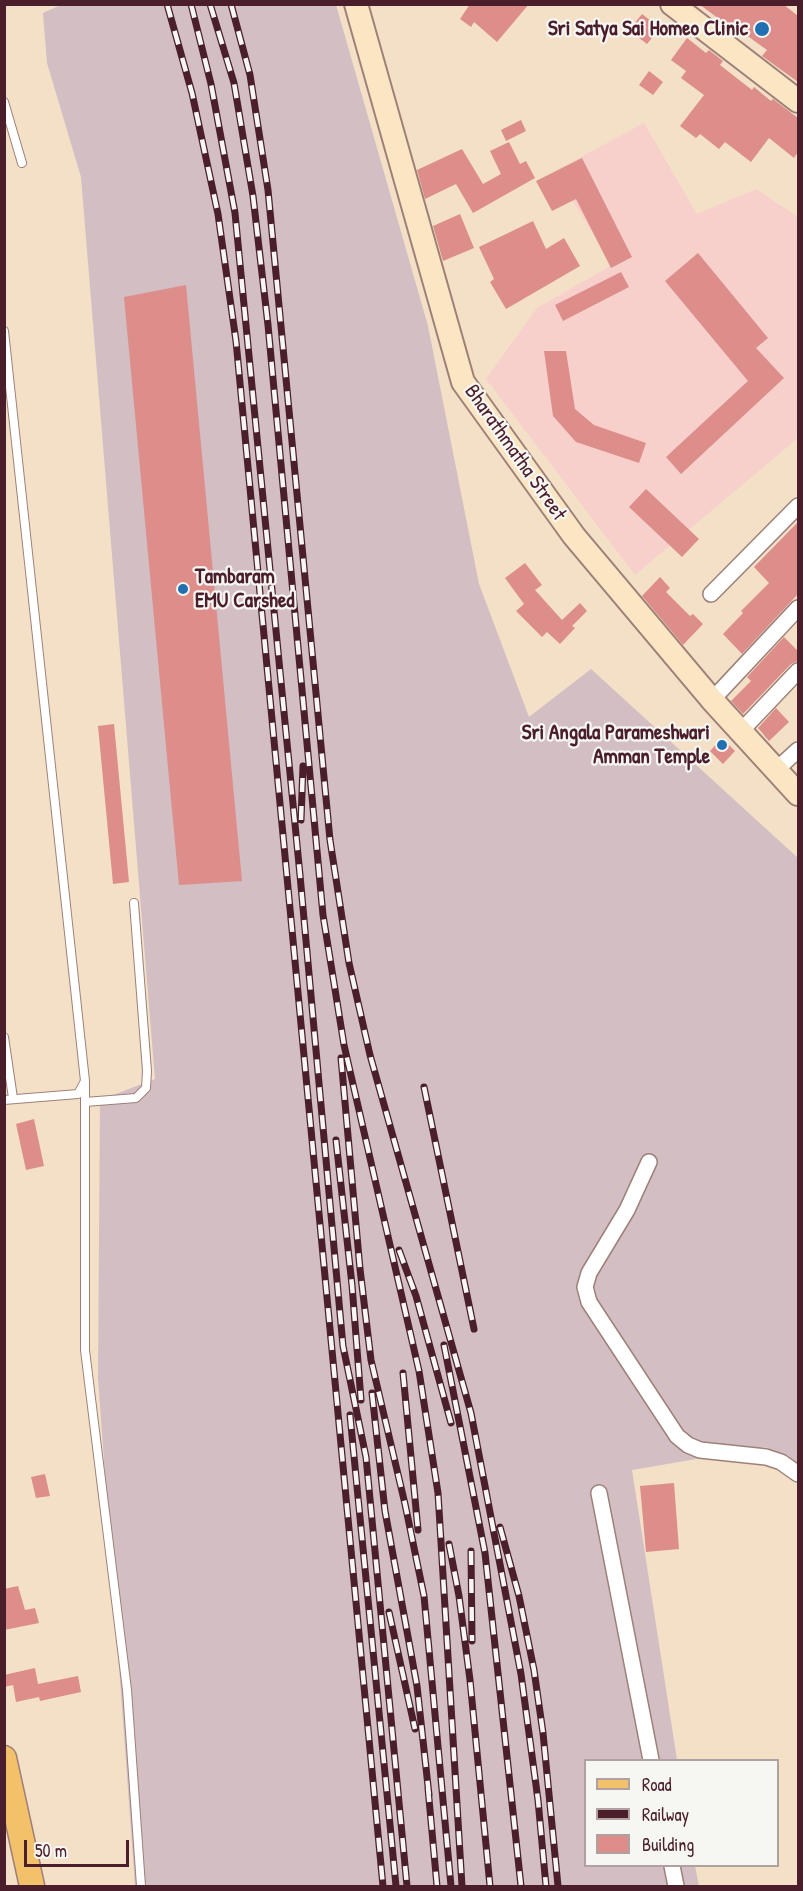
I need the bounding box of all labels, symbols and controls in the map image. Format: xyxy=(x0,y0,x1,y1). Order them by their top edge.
place label: Sri Satya Sai Homeo Clinic xyxy=(548,16,748,42)
marker: Sri Satya Sai Homeo Clinic xyxy=(753,20,771,38)
street label: Bharathmatha Street xyxy=(459,380,571,526)
place label: Tambaram EMU Carshed xyxy=(195,564,294,614)
marker: Tambaram EMU Carshed xyxy=(176,582,190,596)
place label: Sri Angala Parameshwari Amman Temple xyxy=(522,720,710,770)
marker: Sri Angala Parameshwari Amman Temple xyxy=(715,738,729,752)
legend xyxy=(584,1759,779,1867)
text: Road xyxy=(642,1772,672,1797)
text: Railway xyxy=(642,1802,689,1827)
scale bar xyxy=(27,1828,132,1866)
text: Building xyxy=(642,1832,694,1857)
text: 50 m xyxy=(35,1838,67,1863)

